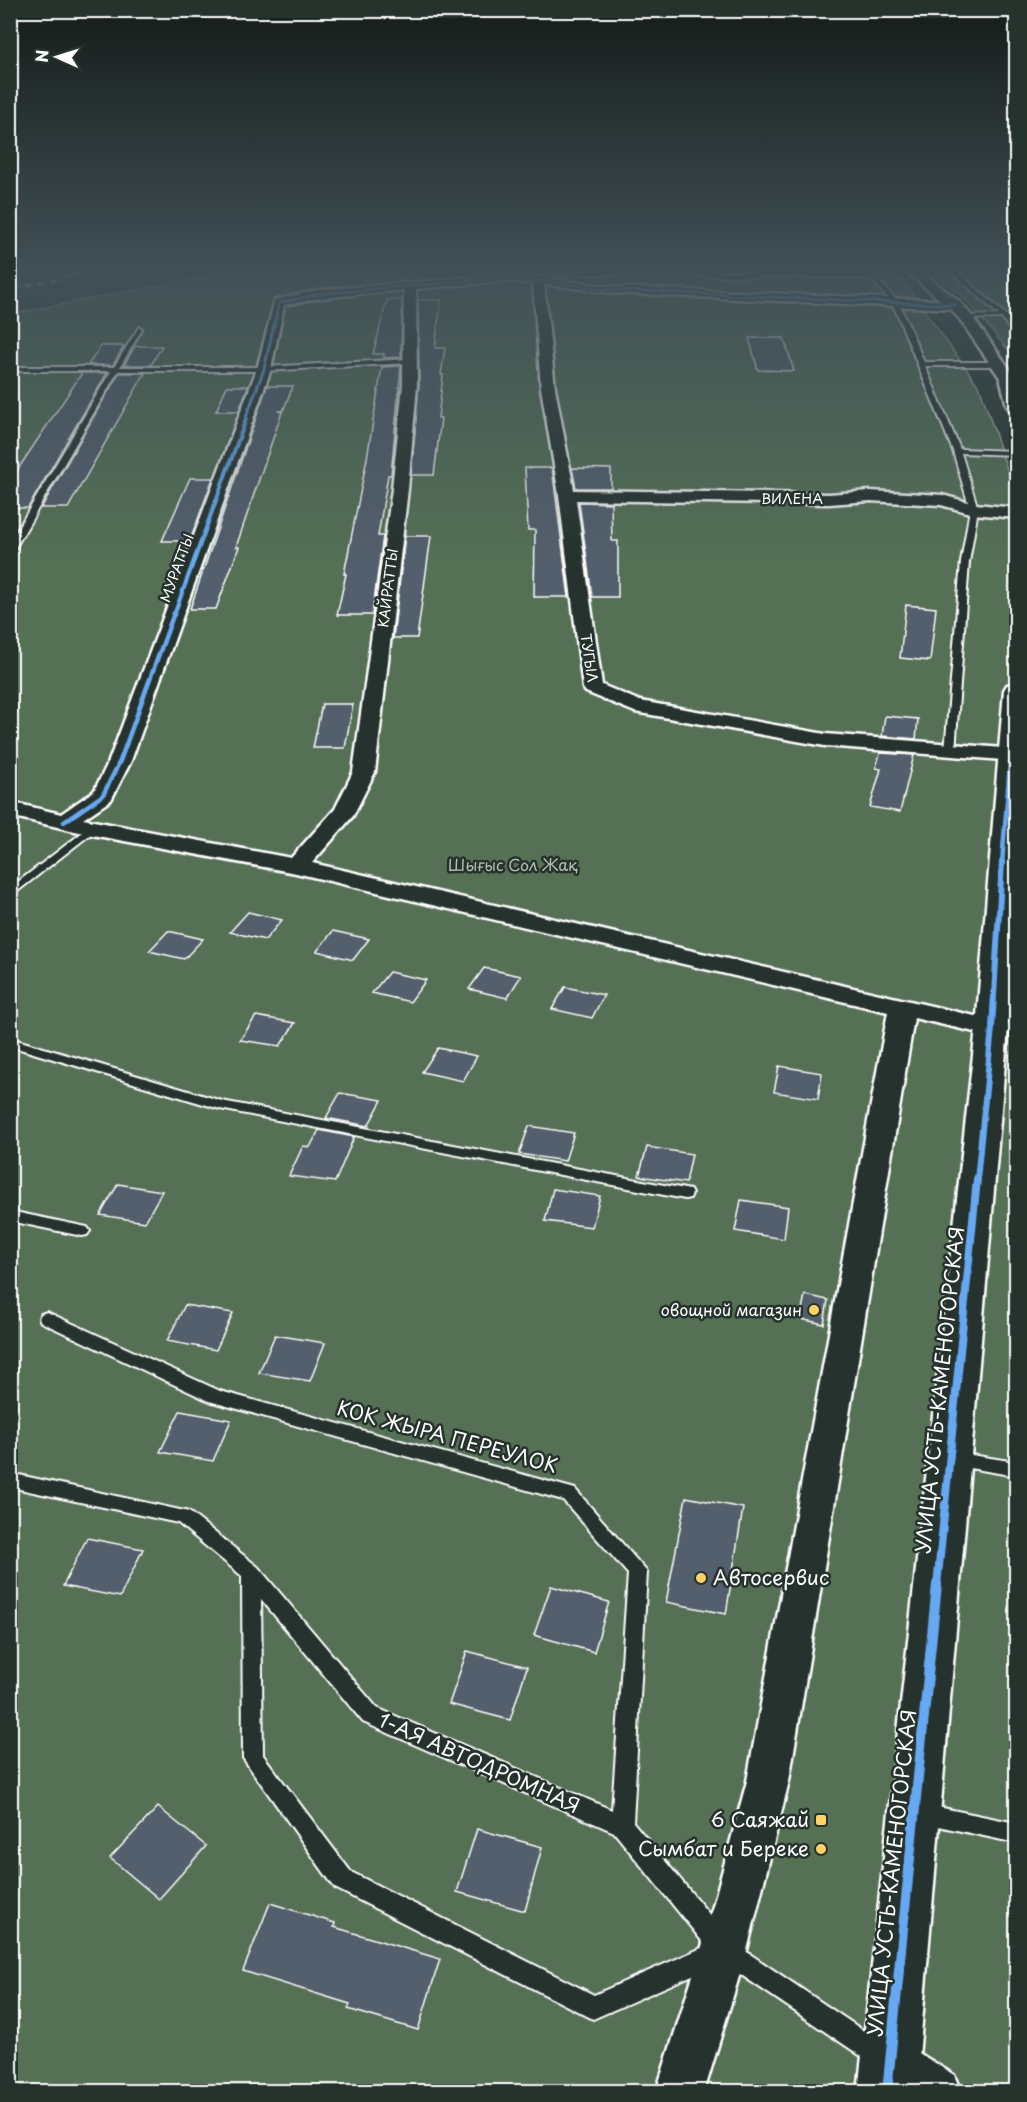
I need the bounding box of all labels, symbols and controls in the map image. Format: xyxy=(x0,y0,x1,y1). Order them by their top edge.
north arrow xyxy=(27,27,87,87)
text: N xyxy=(29,49,53,63)
street label: ВИЛЕНА xyxy=(761,488,823,509)
street label: МУРАТТЫ xyxy=(154,531,199,605)
street label: КАЙРАТТЫ xyxy=(372,547,403,629)
street label: ТУГЫЛ xyxy=(575,632,604,684)
park label: Шығыс Сол Жақ xyxy=(448,852,578,876)
street label: УЛИЦА УСТЬ-КАМЕНОГОРСКАЯ xyxy=(907,1225,971,1555)
place label: овощной магазин xyxy=(661,1297,802,1321)
marker: овощной магазин xyxy=(807,1303,821,1317)
street label: КОК ЖЫРА ПЕРЕУЛОК xyxy=(334,1392,561,1480)
place label: Автосервис xyxy=(713,1562,829,1592)
marker: Автосервис xyxy=(694,1571,708,1585)
street label: 1-АЯ АВТОДРОМНАЯ xyxy=(374,1704,585,1820)
street label: УЛИЦА УСТЬ-КАМЕНОГОРСКАЯ xyxy=(859,1708,923,2038)
place label: 6 Саяжай xyxy=(710,1804,809,1834)
marker: 6 Саяжай xyxy=(814,1813,828,1827)
place label: Сымбат и Береке xyxy=(638,1833,809,1863)
marker: Сымбат и Береке xyxy=(814,1842,828,1856)

